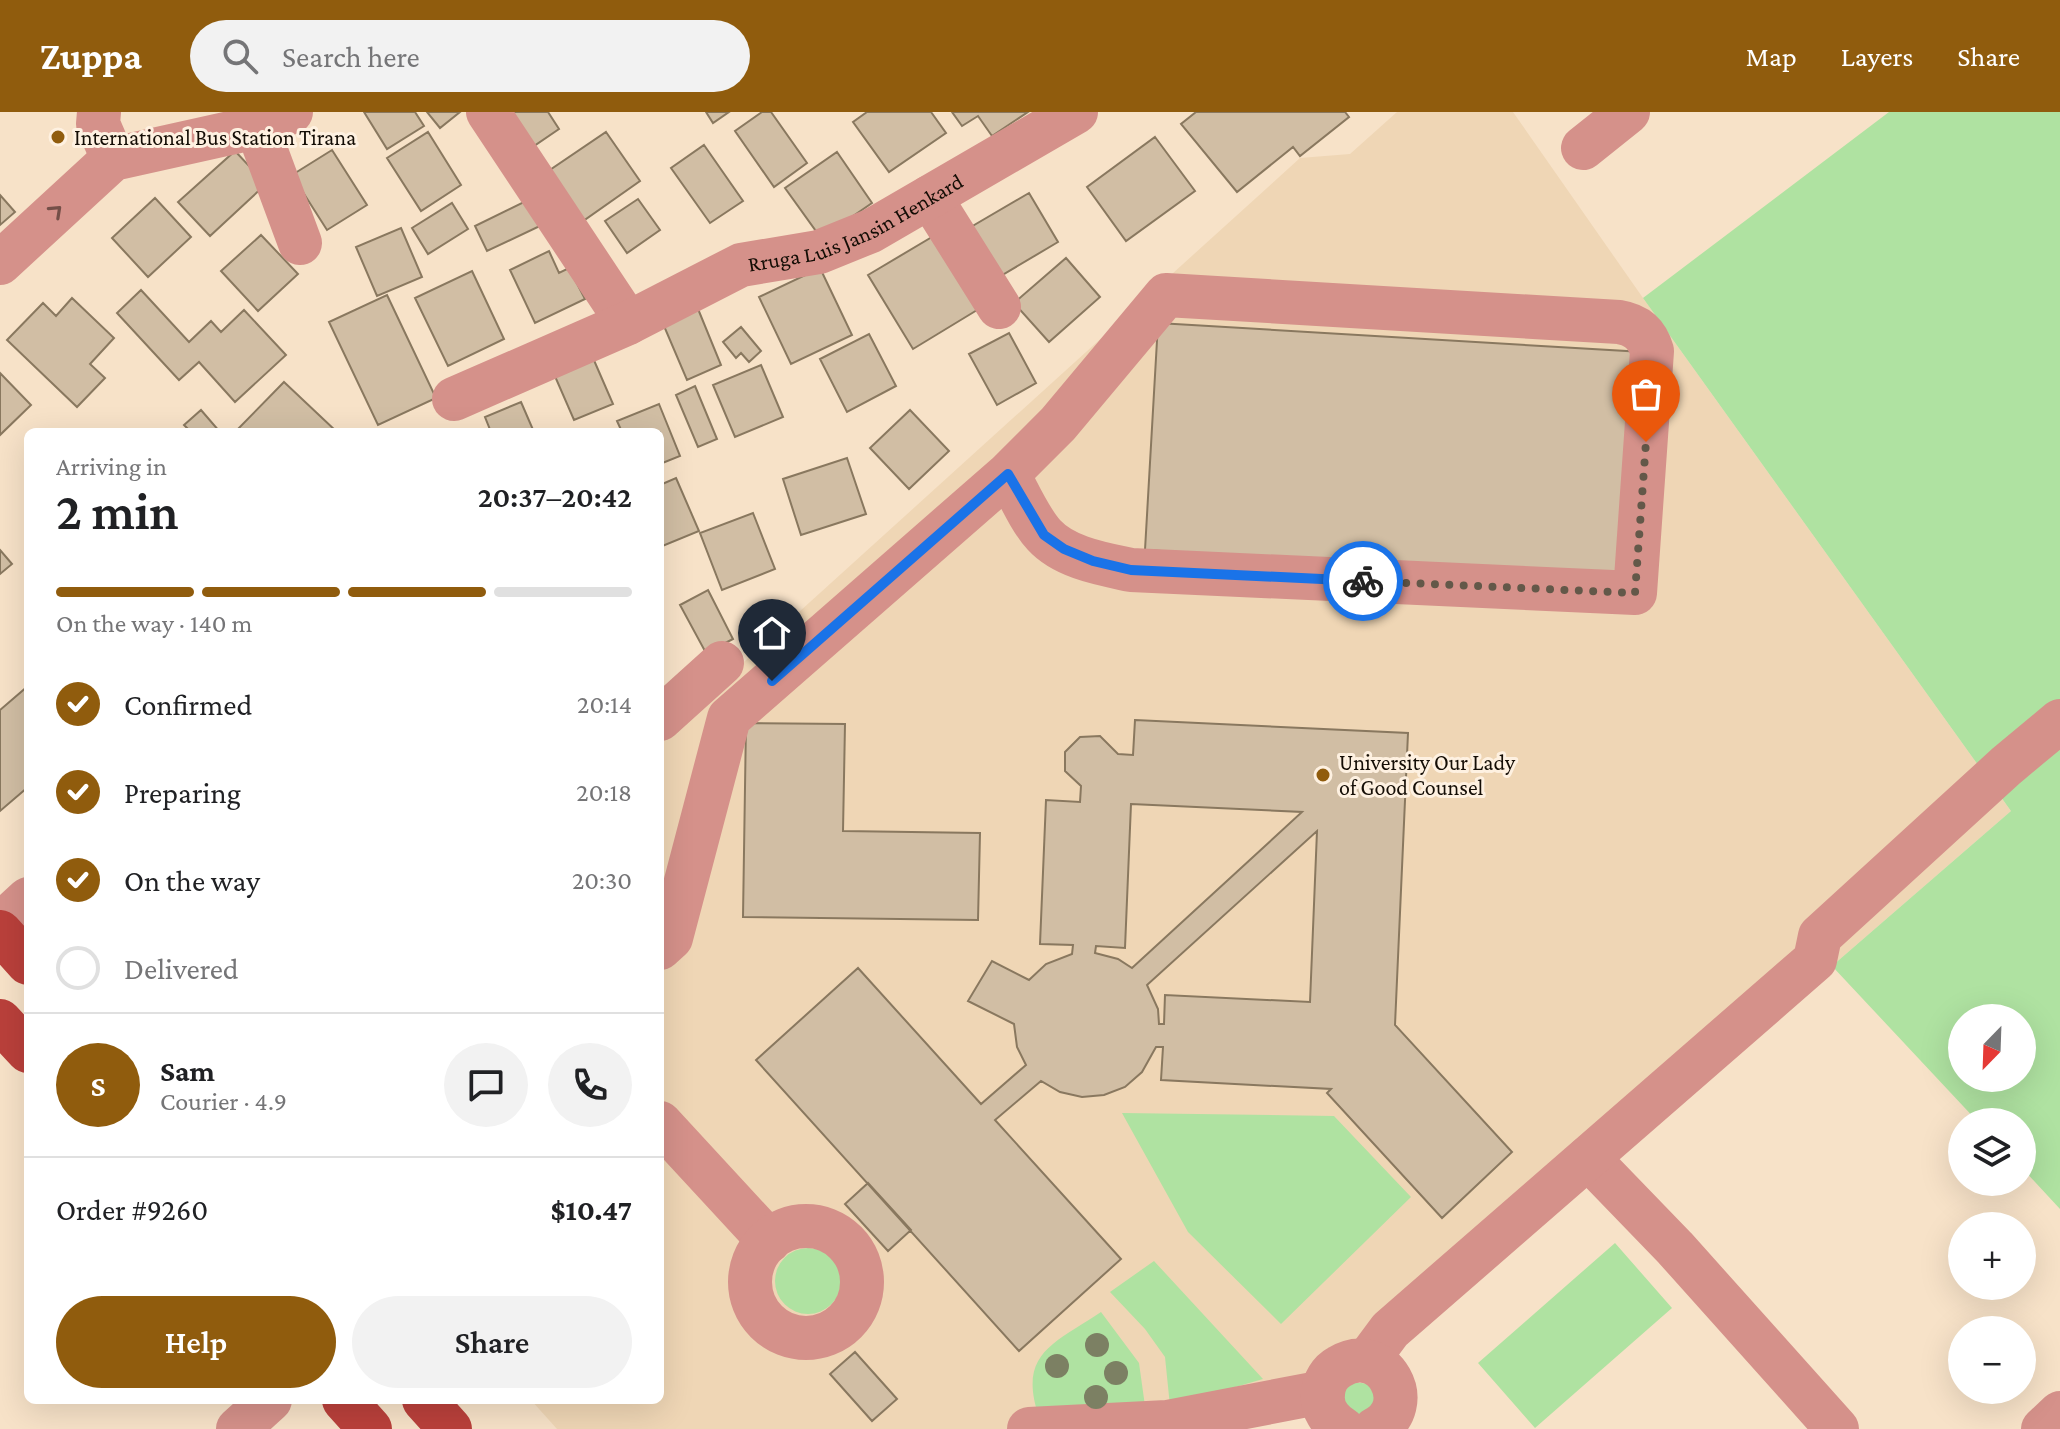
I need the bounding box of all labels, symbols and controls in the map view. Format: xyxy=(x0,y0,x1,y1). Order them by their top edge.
search box xyxy=(190,20,750,92)
icon: search xyxy=(218,34,262,78)
text: Zuppa xyxy=(40,35,142,77)
text: Search here xyxy=(282,40,420,73)
text: Map xyxy=(1746,41,1797,72)
text: Layers xyxy=(1841,41,1913,72)
text: Share xyxy=(1957,41,2020,72)
place label: International Bus Station Tirana xyxy=(74,125,356,150)
marker: International Bus Station Tirana xyxy=(49,128,67,146)
street label: Rruga Luis Jansin Henkard xyxy=(746,168,968,276)
one-way arrow xyxy=(47,205,61,220)
pin xyxy=(1612,360,1680,442)
icon: bag xyxy=(1624,372,1668,416)
text: Arriving in xyxy=(56,452,167,481)
text: 20:37–20:42 xyxy=(478,480,632,513)
text: 2 min xyxy=(56,482,179,540)
courier xyxy=(1323,541,1403,621)
icon: bike xyxy=(1341,559,1385,603)
pin xyxy=(738,599,806,681)
text: On the way · 140 m xyxy=(56,609,252,638)
icon: home xyxy=(750,611,794,655)
icon: check xyxy=(56,682,100,726)
text: Confirmed xyxy=(124,688,252,721)
text: 20:14 xyxy=(577,690,632,719)
place label: University Our Lady of Good Counsel xyxy=(1339,750,1516,800)
marker: University Our Lady of Good Counsel xyxy=(1314,766,1332,784)
icon: check xyxy=(56,770,100,814)
text: Preparing xyxy=(124,776,241,809)
text: 20:18 xyxy=(576,778,632,807)
icon: check xyxy=(56,858,100,902)
text: On the way xyxy=(124,864,260,897)
text: 20:30 xyxy=(572,866,632,895)
text: Delivered xyxy=(124,952,239,985)
north arrow xyxy=(1948,1004,2036,1092)
map controls xyxy=(1948,1004,2036,1404)
button: chat xyxy=(444,1043,528,1127)
button: phone xyxy=(548,1043,632,1127)
text: Sam xyxy=(160,1054,215,1087)
text: S xyxy=(91,1069,106,1102)
text: Courier · 4.9 xyxy=(160,1087,287,1116)
button: layers xyxy=(1948,1108,2036,1196)
text: Order #9260 xyxy=(56,1193,208,1226)
text: $10.47 xyxy=(550,1193,632,1226)
button: + xyxy=(1948,1212,2036,1300)
button: Help xyxy=(56,1296,336,1388)
button: Share xyxy=(352,1296,632,1388)
button: − xyxy=(1948,1316,2036,1404)

